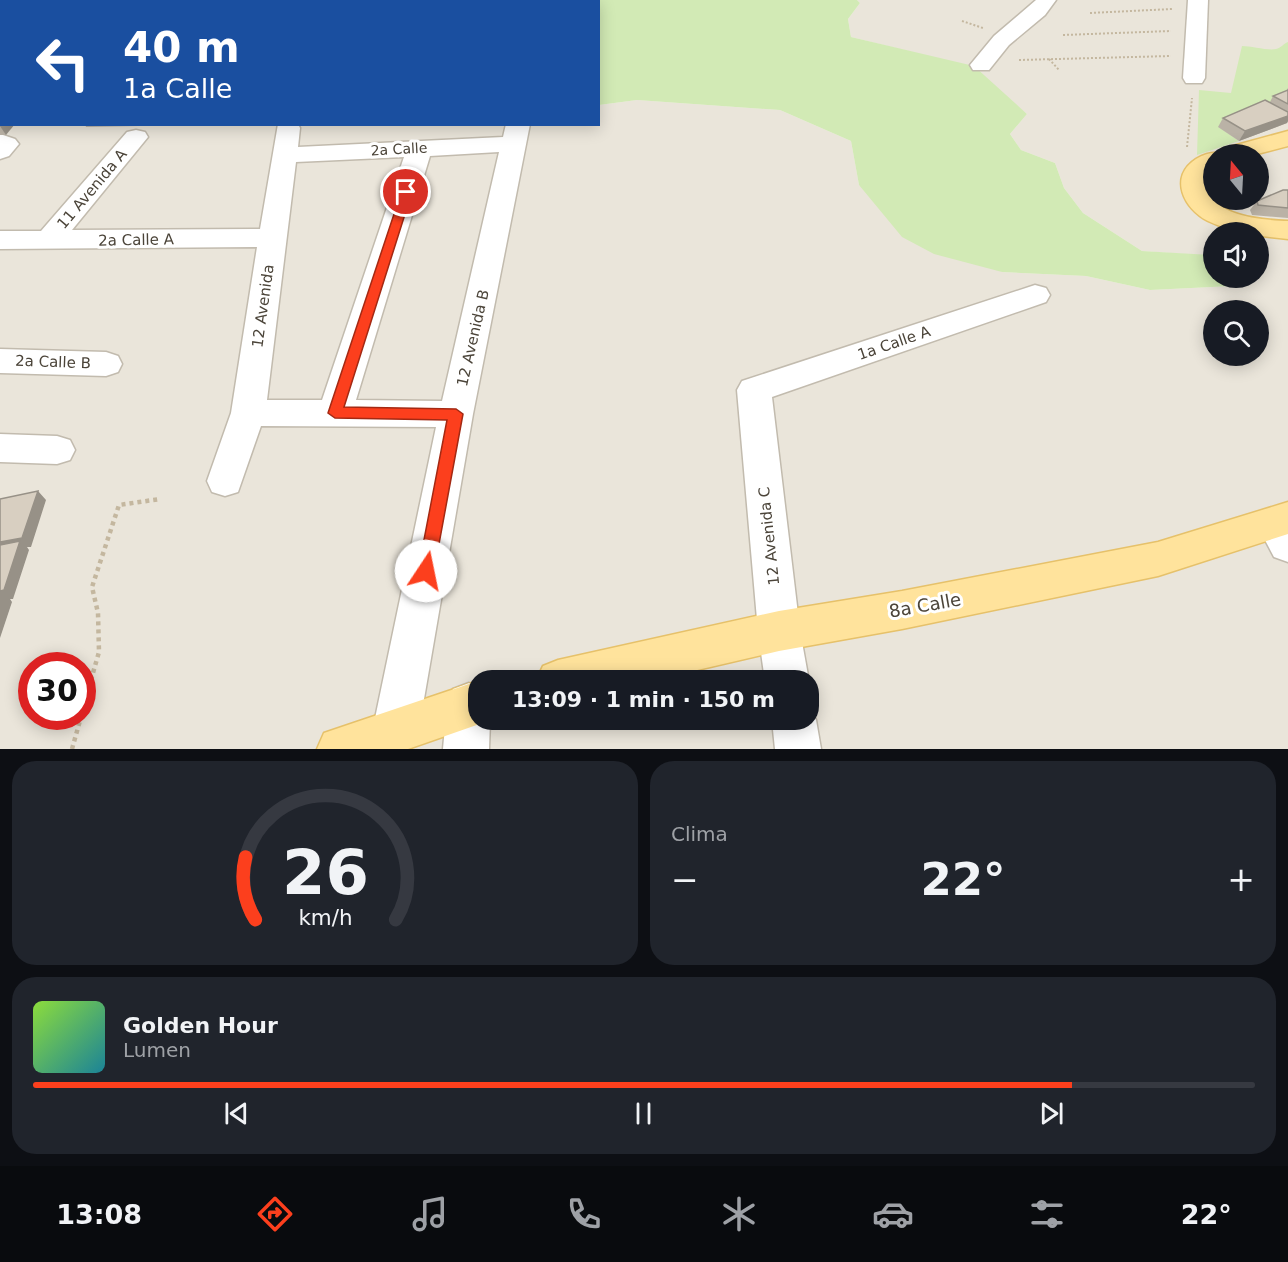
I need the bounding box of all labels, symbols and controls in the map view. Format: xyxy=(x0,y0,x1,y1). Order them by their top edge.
text: 40 m xyxy=(123,23,240,72)
icon: left xyxy=(24,24,102,102)
text: 1a Calle xyxy=(123,73,232,104)
street label: 2a Calle xyxy=(370,140,428,158)
north arrow xyxy=(1203,144,1269,210)
map controls xyxy=(1203,144,1269,366)
street label: 11 Avenida A xyxy=(53,145,131,233)
pin xyxy=(380,166,431,217)
icon: arrive xyxy=(389,175,422,208)
button: sound xyxy=(1203,222,1269,288)
street label: 2a Calle A xyxy=(98,230,175,250)
street label: 12 Avenida xyxy=(248,263,278,349)
street label: 12 Avenida B xyxy=(453,288,493,388)
button: search xyxy=(1203,300,1269,366)
street label: 1a Calle A xyxy=(855,322,933,364)
street label: 2a Calle B xyxy=(15,352,91,372)
street label: 12 Avenida C xyxy=(755,486,783,586)
position arrow xyxy=(394,539,458,603)
street label: 8a Calle xyxy=(887,588,963,622)
speed limit sign: 30 xyxy=(18,652,96,730)
text: 13:09 · 1 min · 150 m xyxy=(512,687,775,712)
text: Clima xyxy=(671,822,728,846)
text: 26 xyxy=(282,836,368,909)
text: 22° xyxy=(920,853,1006,906)
text: − xyxy=(671,860,699,899)
text: + xyxy=(1227,860,1255,899)
text: km/h xyxy=(298,905,352,930)
text: Golden Hour xyxy=(123,1013,278,1038)
text: Lumen xyxy=(123,1038,191,1062)
icon: previous xyxy=(220,1097,253,1130)
icon: pause xyxy=(627,1097,660,1130)
icon: next xyxy=(1035,1097,1068,1130)
icon: directions xyxy=(254,1193,296,1235)
icon: music xyxy=(409,1193,451,1235)
icon: phone xyxy=(563,1193,605,1235)
icon: climate xyxy=(718,1193,760,1235)
icon: car xyxy=(872,1193,914,1235)
icon: filters xyxy=(1026,1193,1068,1235)
text: 13:08 xyxy=(56,1199,142,1230)
text: 22° xyxy=(1181,1199,1232,1230)

